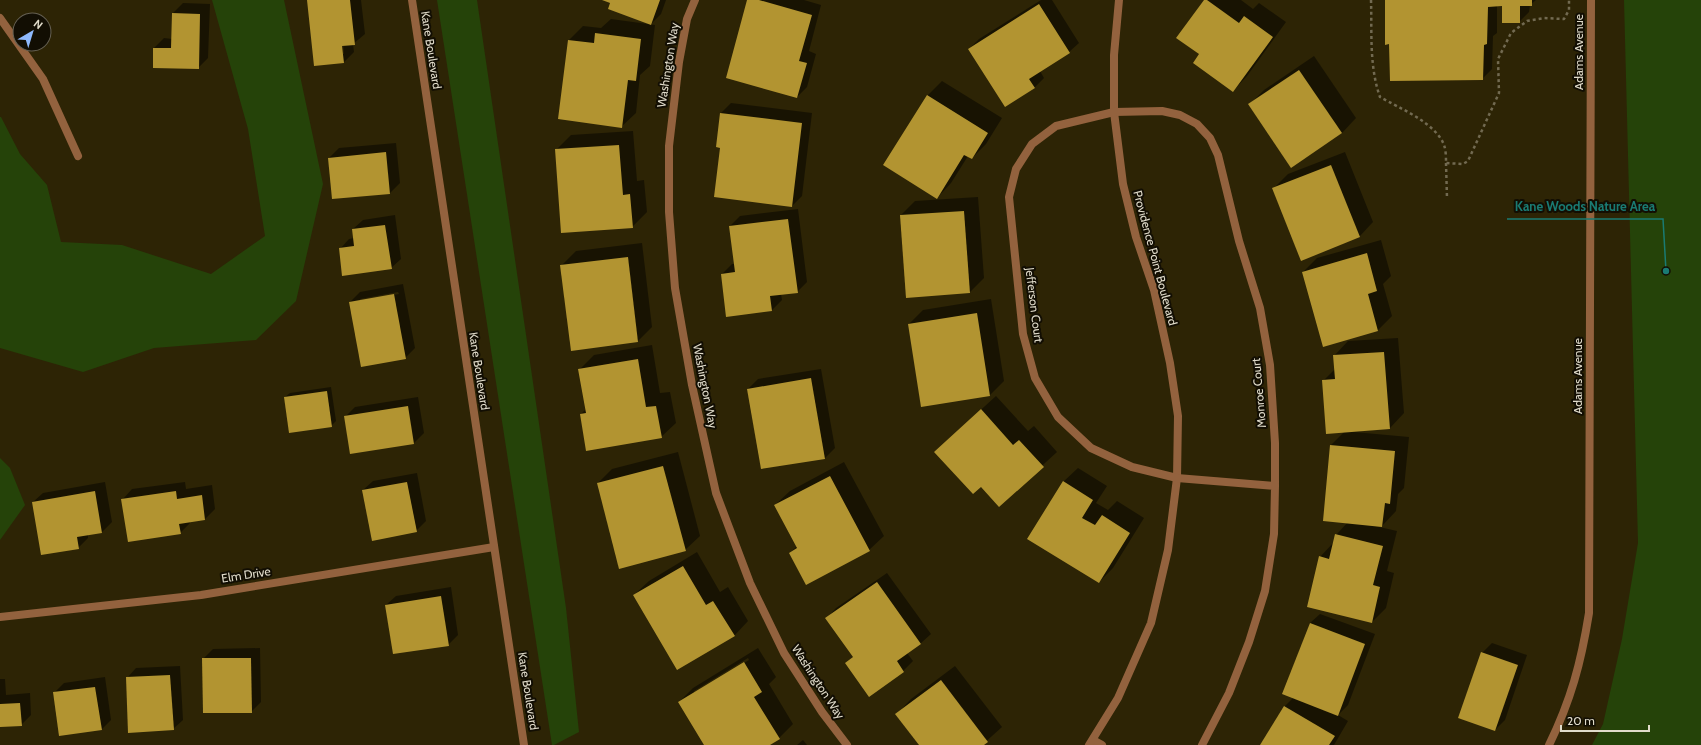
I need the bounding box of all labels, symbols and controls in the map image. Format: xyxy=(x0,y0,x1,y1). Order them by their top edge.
street label: Kane Boulevard xyxy=(418,10,445,90)
north arrow xyxy=(12,12,52,52)
street label: Adams Avenue xyxy=(1571,14,1586,90)
text: N xyxy=(31,16,46,32)
street label: Washington Way xyxy=(653,21,682,108)
street label: Providence Point Boulevard xyxy=(1130,189,1181,327)
callout: Kane Woods Nature Area xyxy=(1507,194,1663,219)
text: Kane Woods Nature Area xyxy=(1515,198,1656,214)
street label: Jefferson Court xyxy=(1022,265,1047,343)
street label: Kane Boulevard xyxy=(466,331,493,411)
street label: Adams Avenue xyxy=(1570,338,1585,414)
street label: Washington Way xyxy=(690,342,721,429)
street label: Monroe Court xyxy=(1248,358,1269,429)
street label: Elm Drive xyxy=(220,563,272,586)
street label: Washington Way xyxy=(789,642,848,722)
street label: Kane Boulevard xyxy=(515,651,542,731)
scale bar xyxy=(1561,707,1649,733)
text: 20 m xyxy=(1567,713,1595,728)

